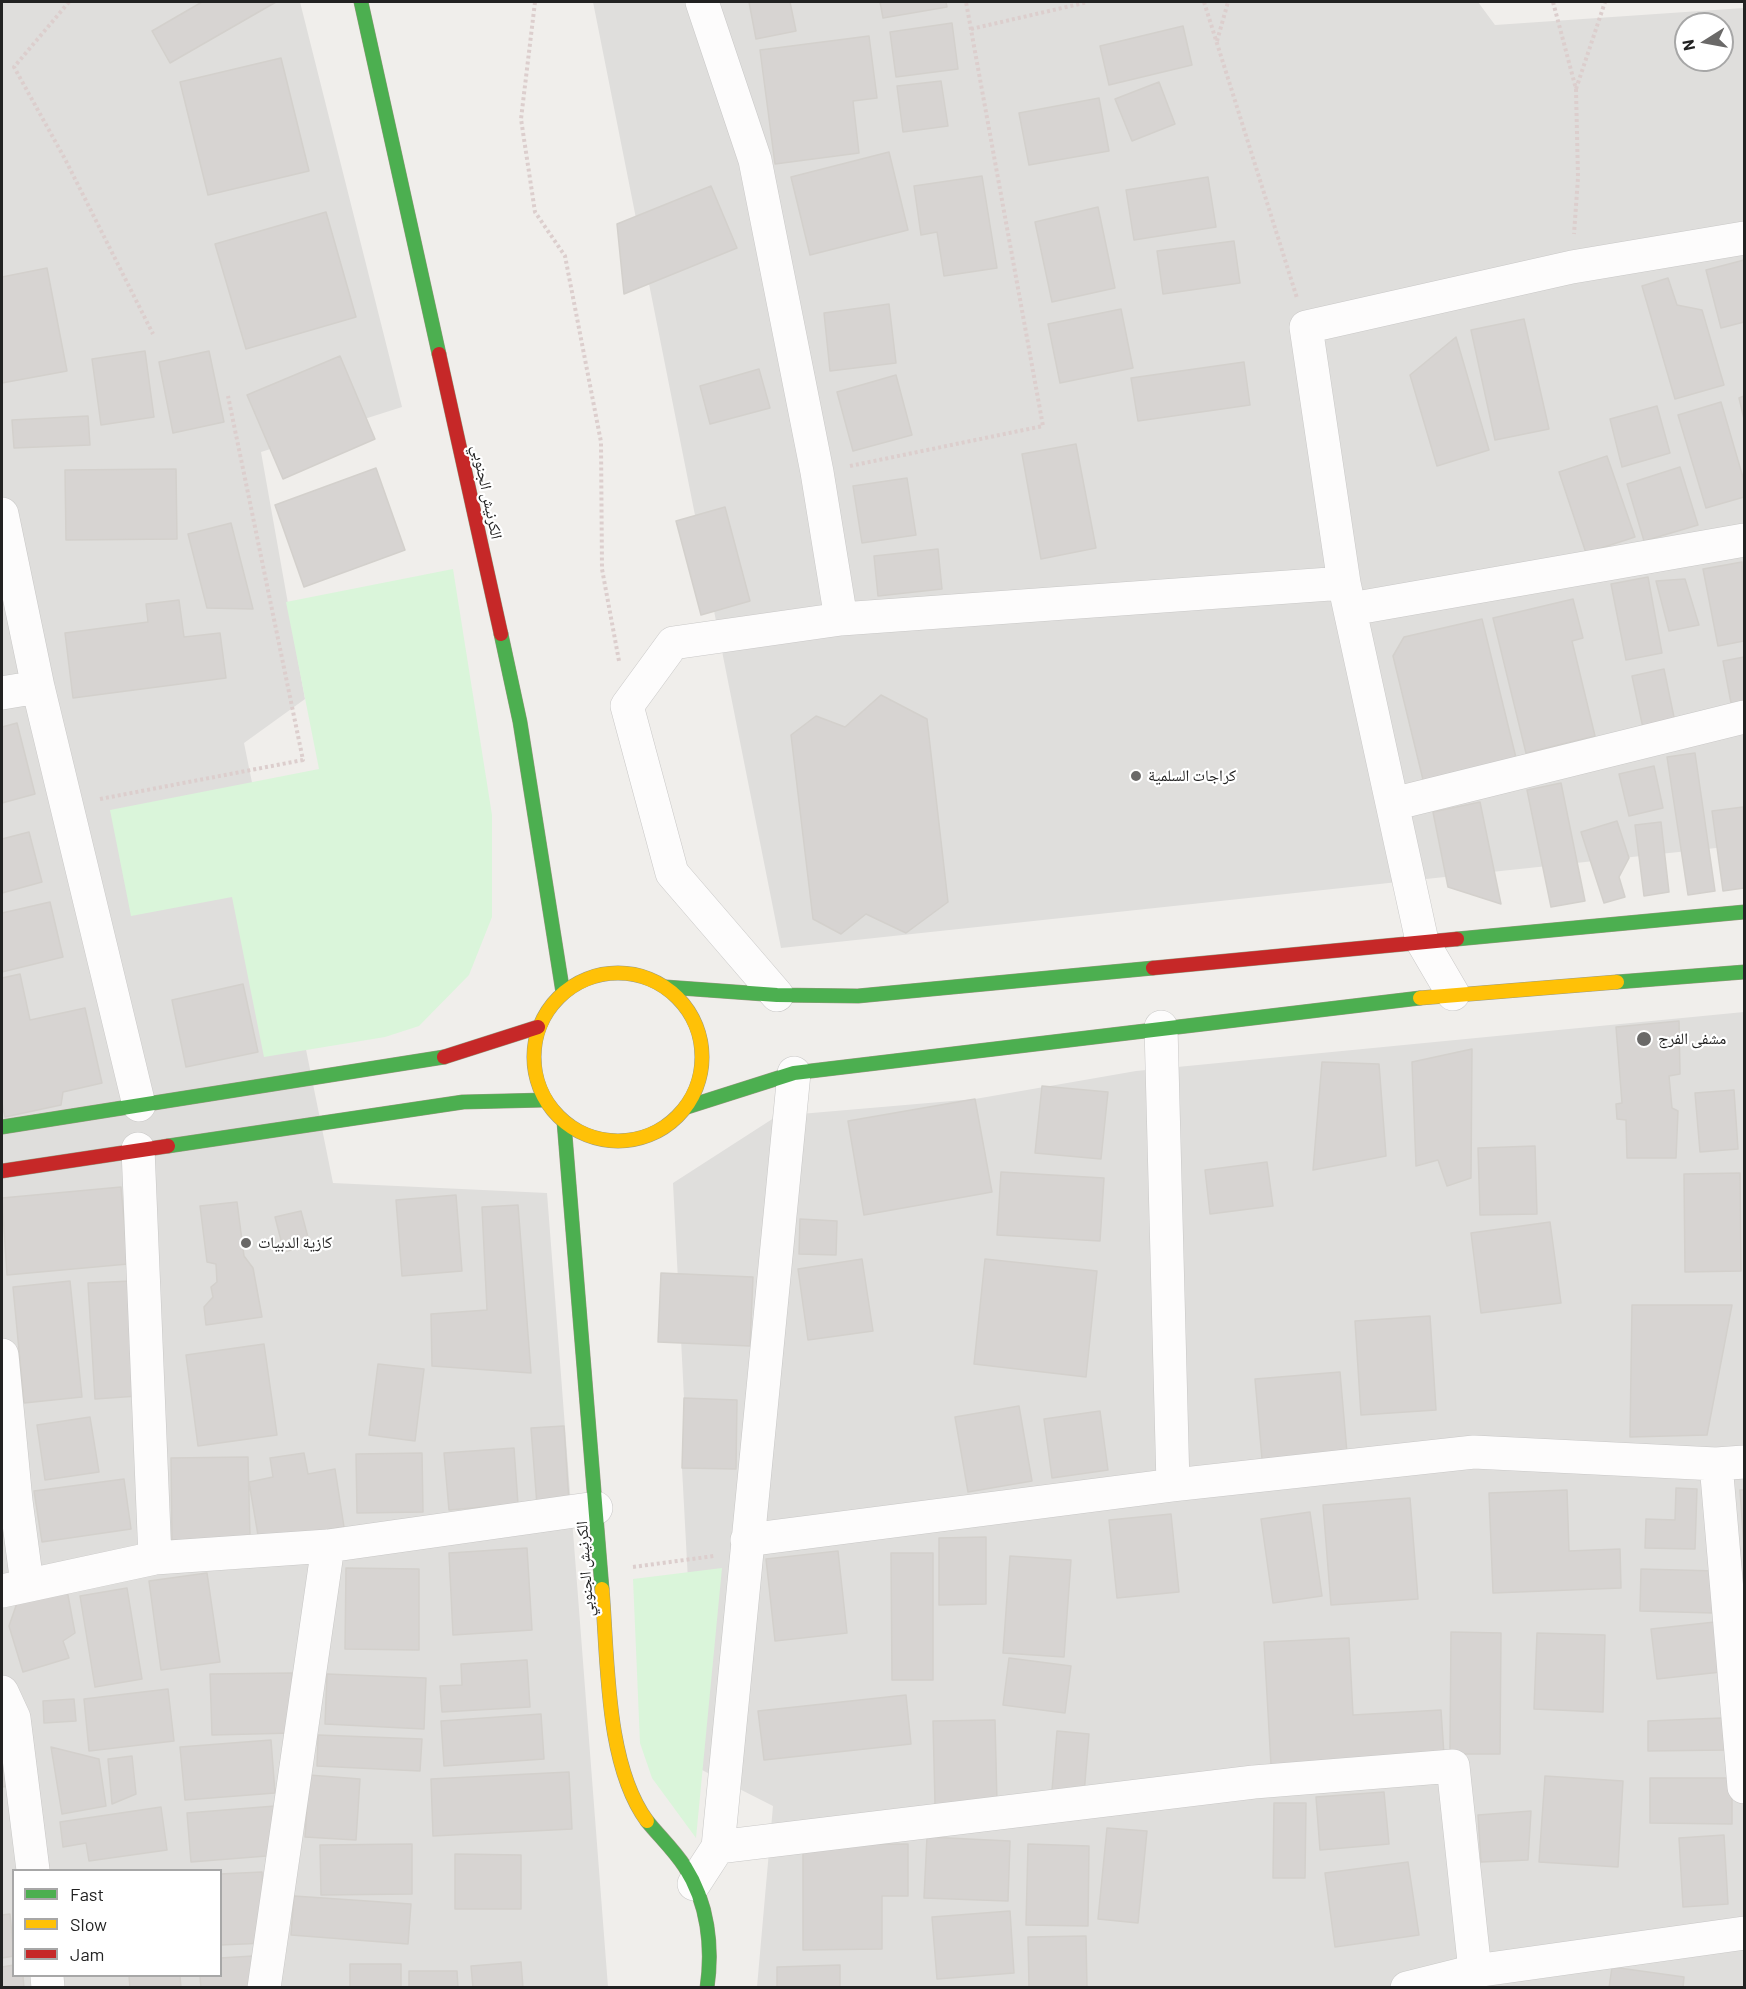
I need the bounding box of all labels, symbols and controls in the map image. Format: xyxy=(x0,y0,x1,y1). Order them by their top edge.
north arrow xyxy=(1674,12,1734,72)
text: N xyxy=(1677,38,1698,52)
street label: الكرنيش الجنوبي xyxy=(468,443,506,541)
place label: كراجات السلمية xyxy=(1148,766,1236,786)
marker: كراجات السلمية xyxy=(1129,769,1143,783)
place label: مشفى الفرج xyxy=(1658,1029,1726,1049)
marker: مشفى الفرج xyxy=(1635,1030,1653,1048)
place label: كازية الدبيات xyxy=(258,1233,332,1253)
marker: كازية الدبيات xyxy=(239,1236,253,1250)
street label: الكرنيش الجنوبي xyxy=(572,1520,598,1618)
legend xyxy=(12,1869,222,1977)
text: Fast xyxy=(70,1883,104,1905)
text: Slow xyxy=(70,1913,107,1935)
text: Jam xyxy=(70,1943,104,1965)

